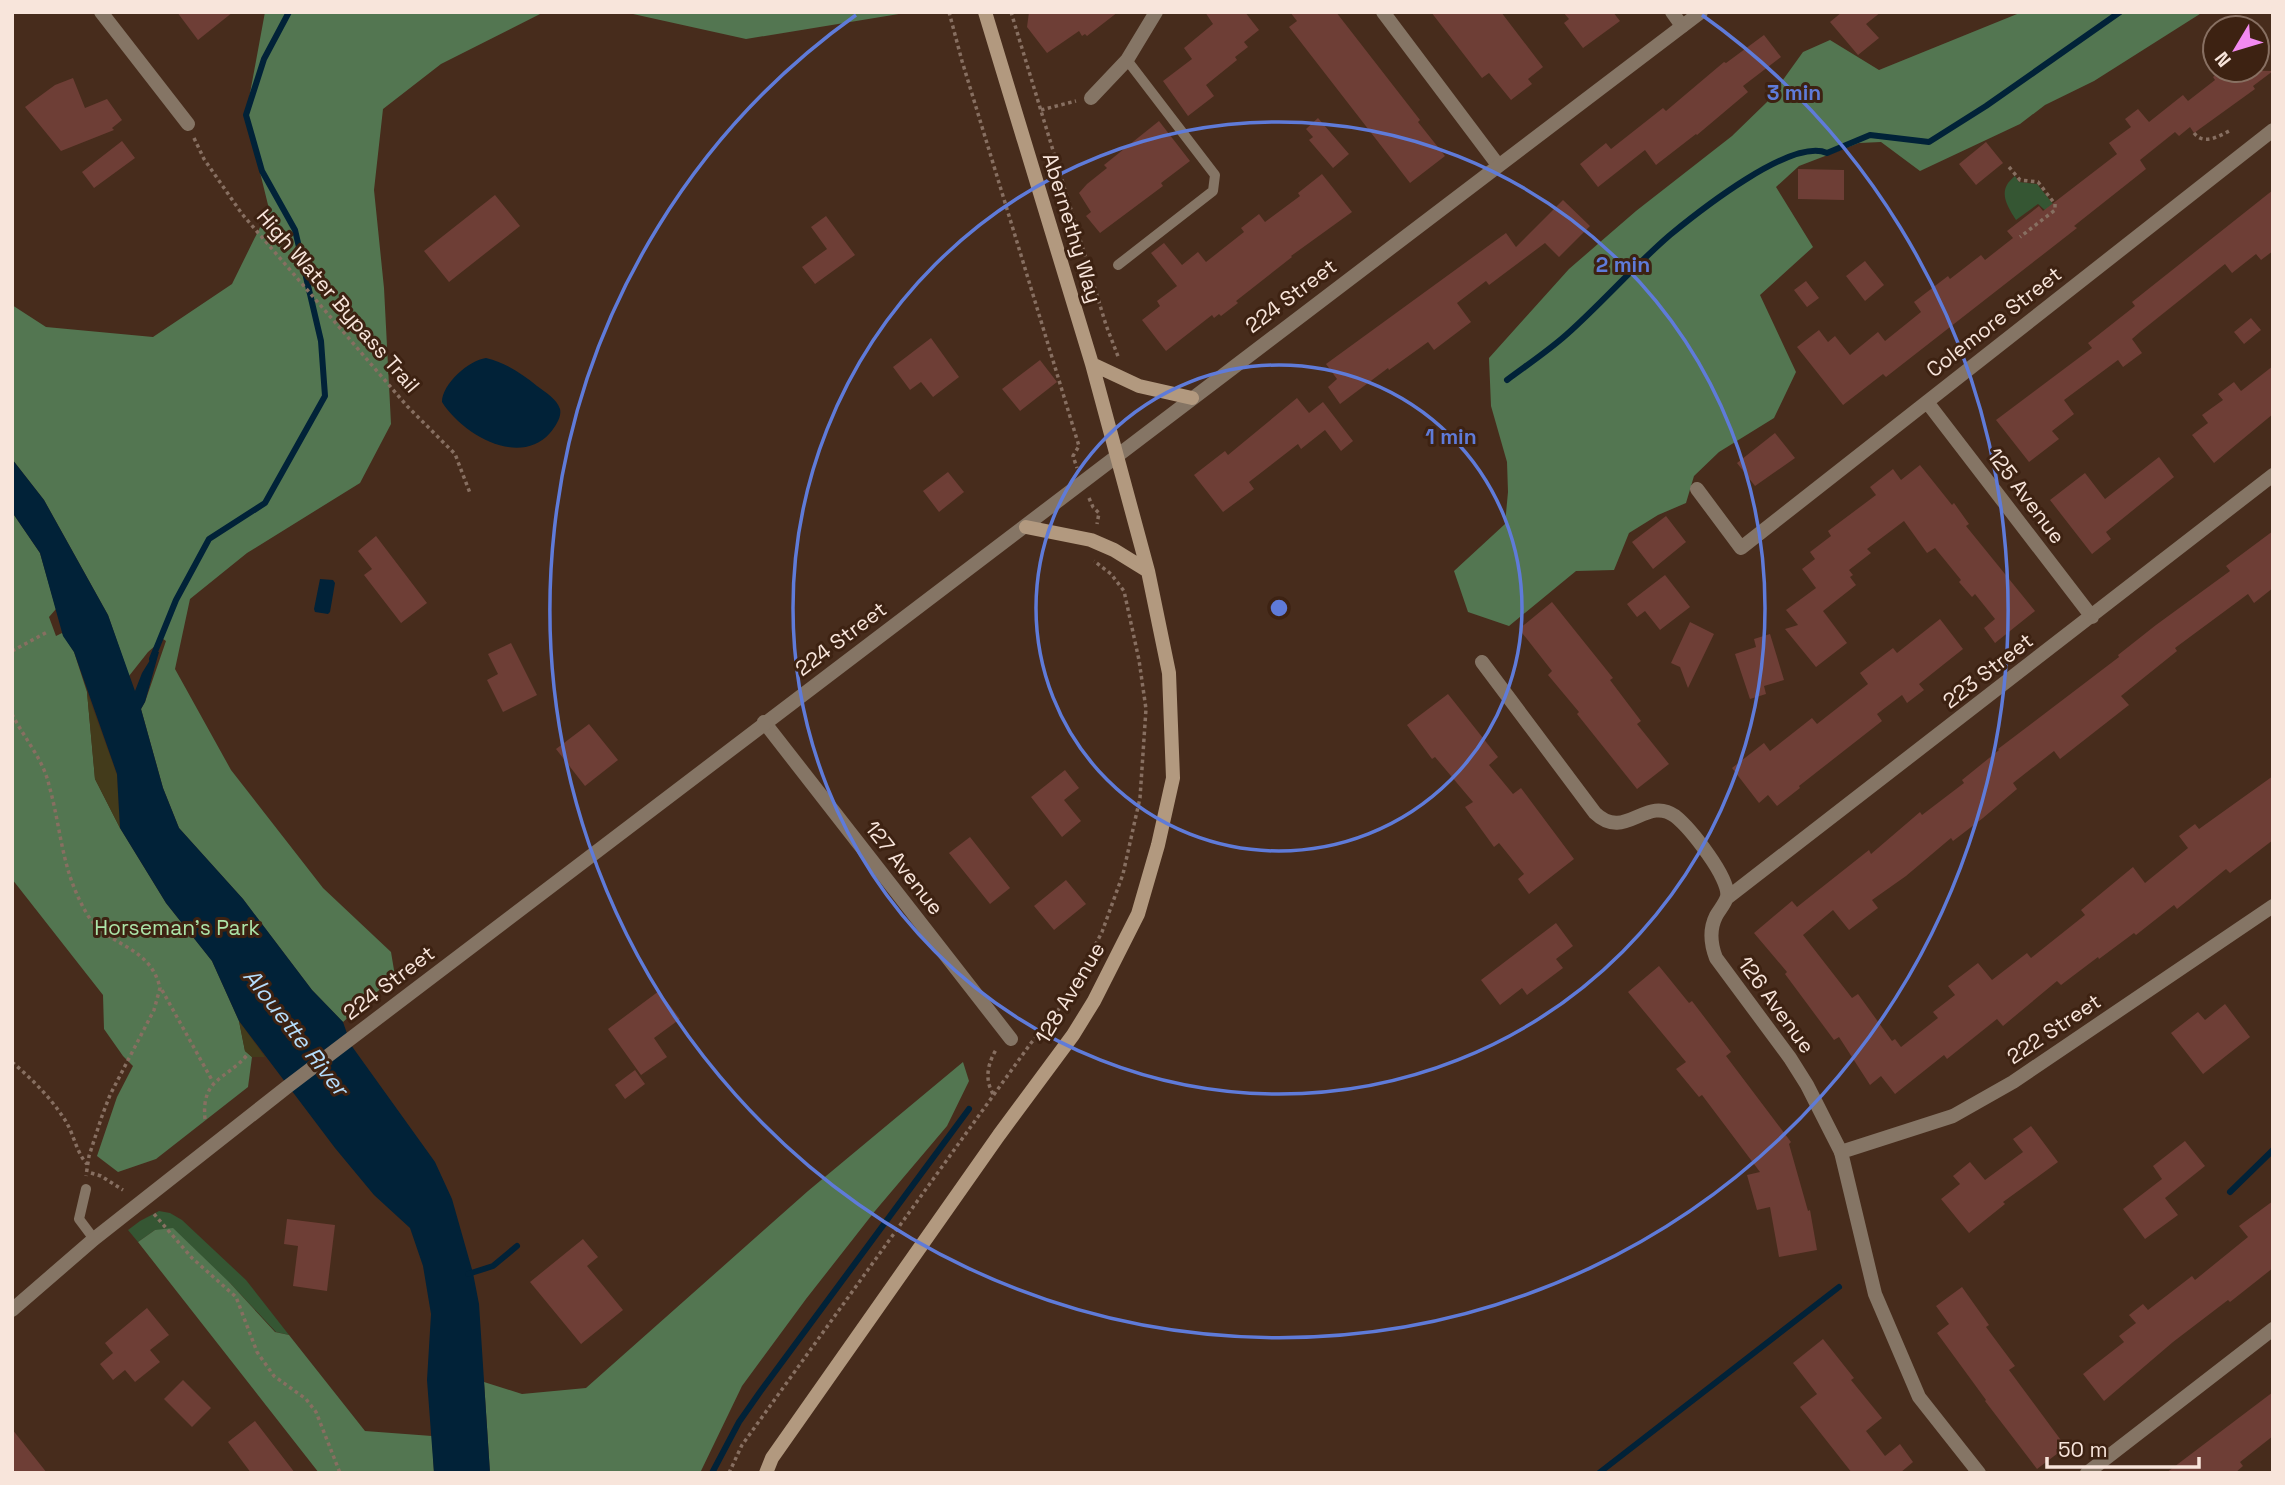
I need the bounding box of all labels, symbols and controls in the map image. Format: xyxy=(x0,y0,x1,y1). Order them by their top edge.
north arrow xyxy=(2201,14,2271,84)
text: N xyxy=(2209,46,2237,72)
text: 3 min xyxy=(1767,79,1821,106)
street label: Abernethy Way xyxy=(1037,150,1108,306)
street label: High Water Bypass Trail xyxy=(251,203,426,398)
text: 2 min xyxy=(1596,251,1650,278)
street label: 224 Street xyxy=(1240,252,1342,339)
street label: Colemore Street xyxy=(1921,260,2067,383)
text: 1 min xyxy=(1425,423,1477,450)
street label: 125 Avenue xyxy=(1982,442,2071,549)
street label: 224 Street xyxy=(790,595,892,682)
centre of rings xyxy=(1267,596,1291,620)
street label: 223 Street xyxy=(1937,627,2038,714)
street label: 127 Avenue xyxy=(859,815,950,920)
park label: Horseman's Park xyxy=(94,914,260,941)
street label: 128 Avenue xyxy=(1029,937,1110,1048)
street label: 224 Street xyxy=(338,939,440,1026)
street label: 126 Avenue xyxy=(1732,951,1821,1059)
water label: Alouette River xyxy=(237,962,357,1104)
street label: 222 Street xyxy=(2002,987,2106,1070)
scale bar xyxy=(2047,1426,2199,1470)
text: 50 m xyxy=(2058,1436,2108,1463)

